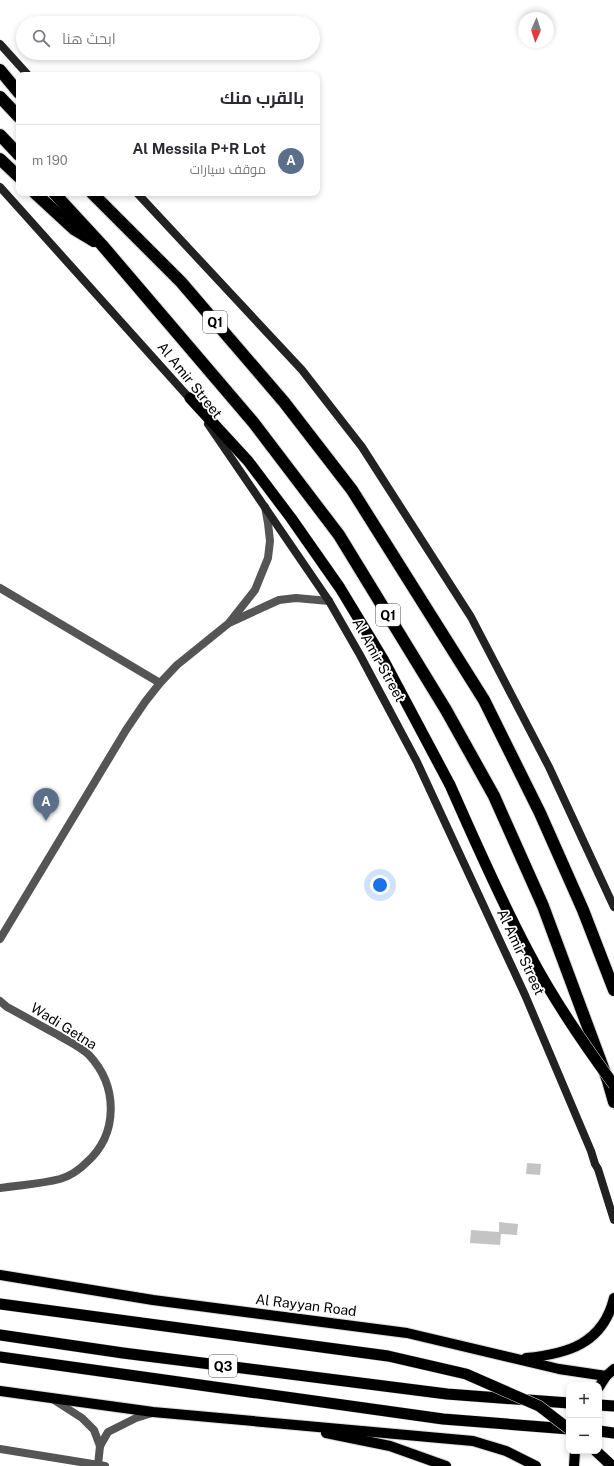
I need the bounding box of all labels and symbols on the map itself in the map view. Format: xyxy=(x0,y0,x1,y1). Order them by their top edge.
north arrow xyxy=(518,12,554,48)
road number: Q1 xyxy=(203,311,227,333)
street label: Al Amir Street xyxy=(155,339,225,421)
road number: Q1 xyxy=(376,604,400,626)
street label: Al Amir Street xyxy=(349,615,409,705)
pin: A xyxy=(33,788,59,821)
your location xyxy=(370,875,390,895)
street label: Al Amir Street xyxy=(494,906,548,998)
street label: Wadi Getna xyxy=(28,999,100,1053)
street label: Al Rayyan Road xyxy=(255,1291,357,1319)
road number: Q3 xyxy=(209,1355,237,1377)

